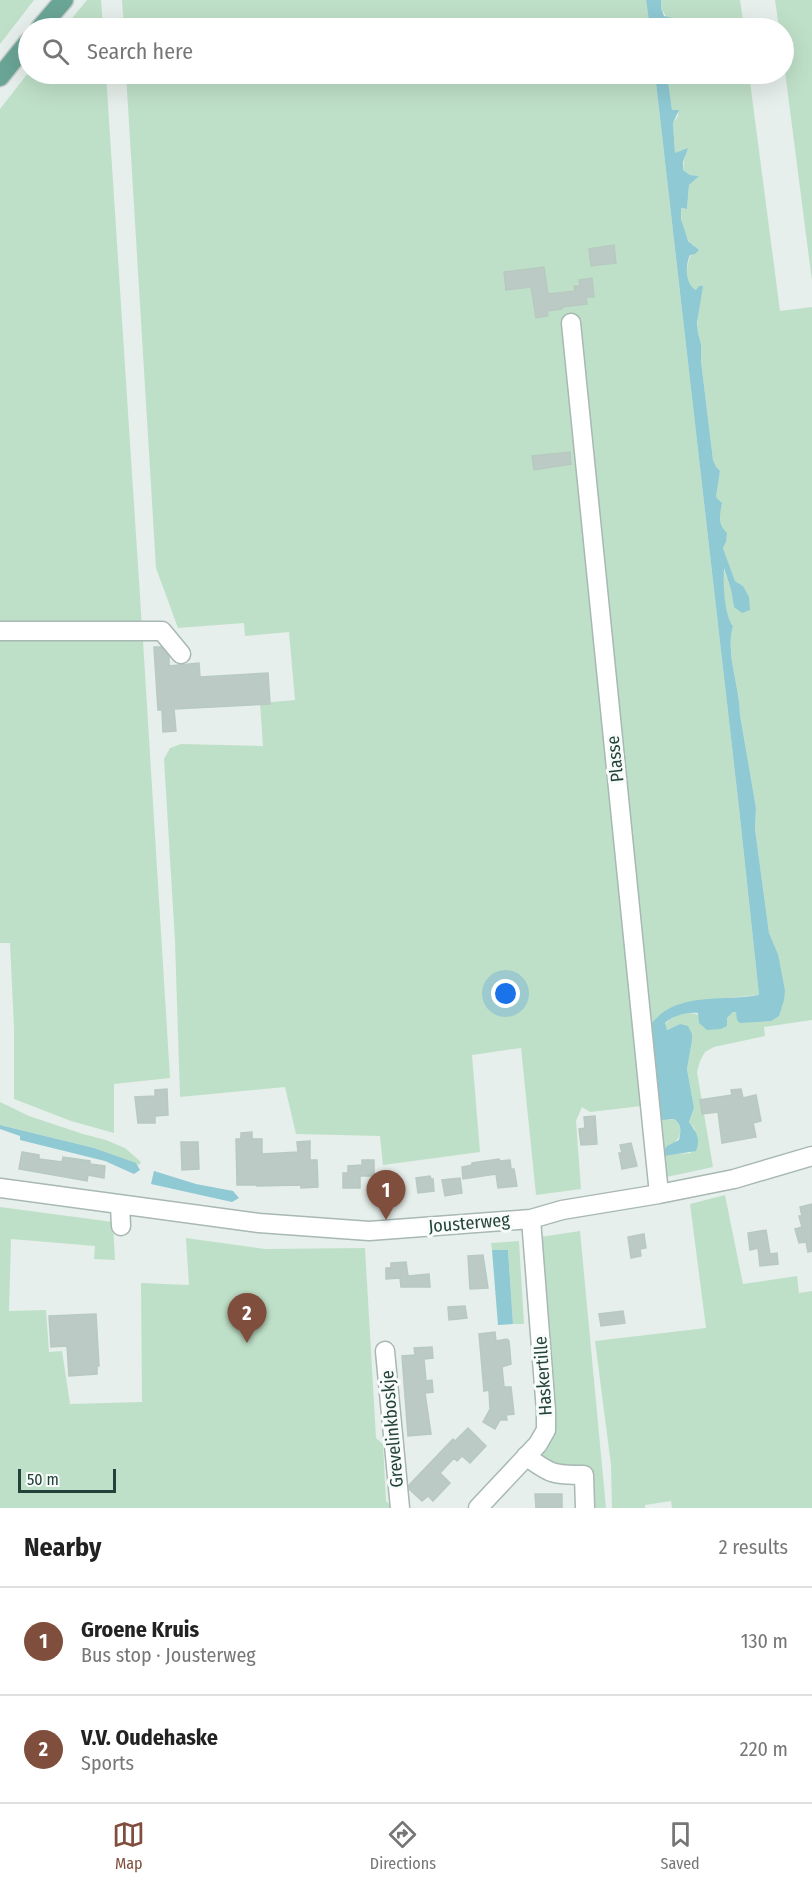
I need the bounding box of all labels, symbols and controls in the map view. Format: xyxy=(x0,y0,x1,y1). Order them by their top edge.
search box xyxy=(18,18,794,84)
icon: search xyxy=(39,35,72,68)
text: Search here xyxy=(87,38,193,65)
street label: Plasse xyxy=(602,735,628,783)
your location xyxy=(491,979,520,1008)
pin: 1 xyxy=(366,1170,406,1220)
street label: Jousterweg xyxy=(427,1208,511,1238)
pin: 2 xyxy=(228,1294,266,1343)
street label: Haskertille xyxy=(529,1336,557,1416)
street label: Grevelinkboskje xyxy=(376,1369,408,1488)
scale bar xyxy=(18,1466,116,1494)
text: 50 m xyxy=(27,1470,59,1489)
text: Nearby xyxy=(24,1532,101,1563)
text: 2 results xyxy=(719,1535,788,1559)
text: Groene Kruis xyxy=(81,1616,199,1643)
text: 1 xyxy=(39,1629,48,1653)
text: 130 m xyxy=(741,1629,788,1653)
text: Bus stop · Jousterweg xyxy=(81,1643,256,1667)
text: V.V. Oudehaske xyxy=(81,1724,218,1751)
text: 2 xyxy=(39,1737,48,1761)
text: 220 m xyxy=(740,1737,788,1761)
text: Sports xyxy=(81,1751,134,1775)
tab: Map xyxy=(112,1818,145,1873)
tab: Directions xyxy=(370,1818,436,1873)
tab: Saved xyxy=(661,1818,700,1873)

